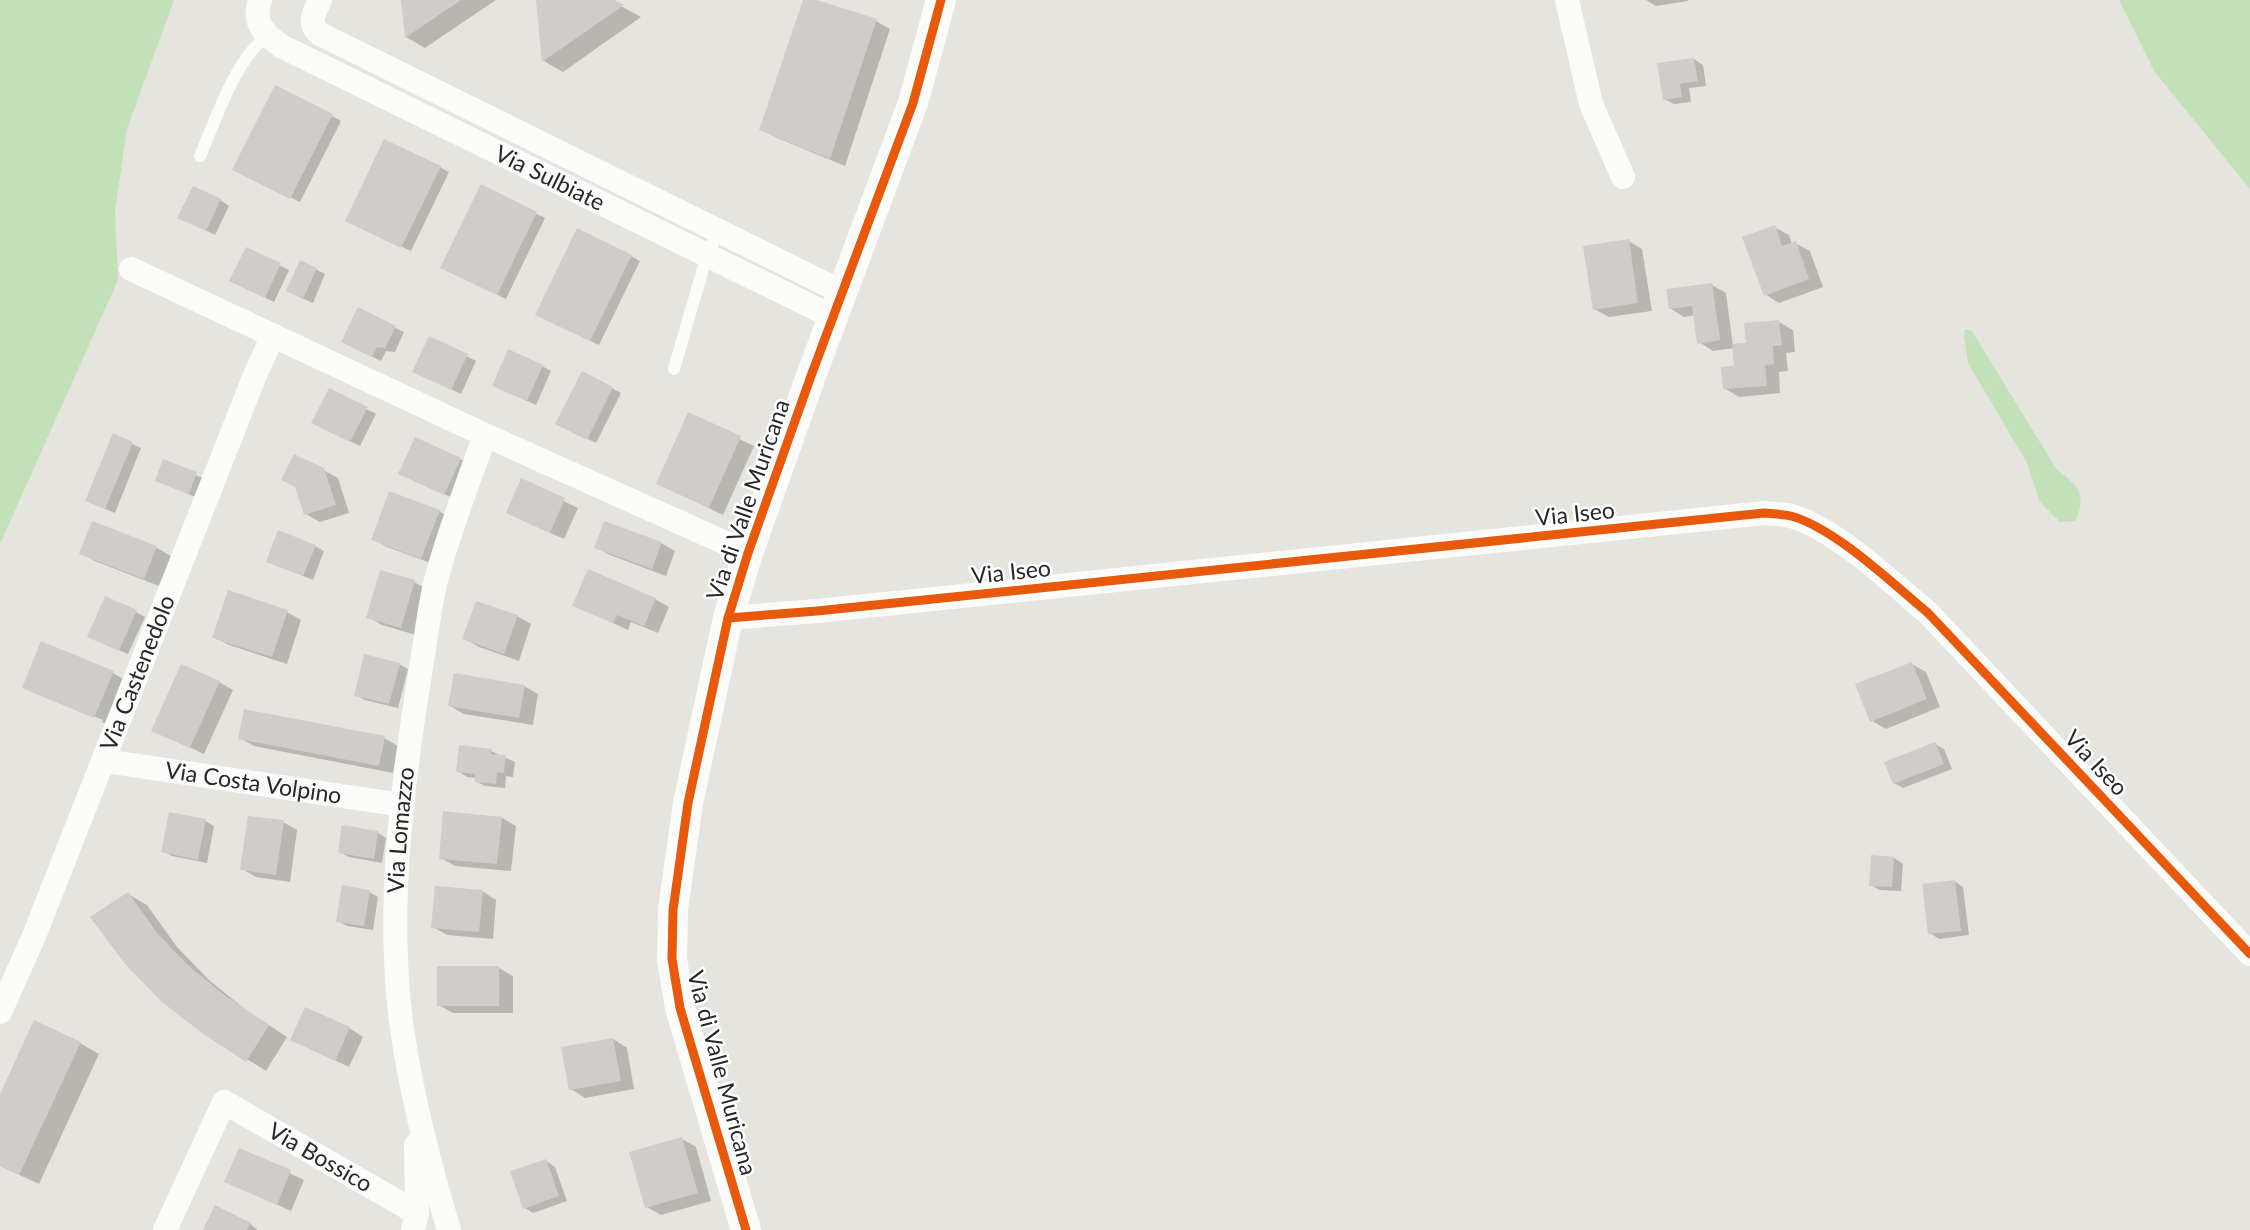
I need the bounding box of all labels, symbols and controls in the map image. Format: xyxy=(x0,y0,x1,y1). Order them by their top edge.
street label: Via Sulbiate xyxy=(491,138,610,216)
street label: Via di Valle Muricana xyxy=(700,396,795,604)
street label: Via Iseo xyxy=(1534,495,1616,531)
street label: Via Iseo xyxy=(970,553,1052,589)
street label: Via Castenedolo xyxy=(93,591,180,754)
street label: Via Iseo xyxy=(2059,724,2134,801)
street label: Via Costa Volpino xyxy=(163,755,344,809)
street label: Via Lomazzo xyxy=(381,765,419,894)
street label: Via di Valle Muricana xyxy=(682,967,764,1178)
street label: Via Bossico xyxy=(264,1116,378,1197)

